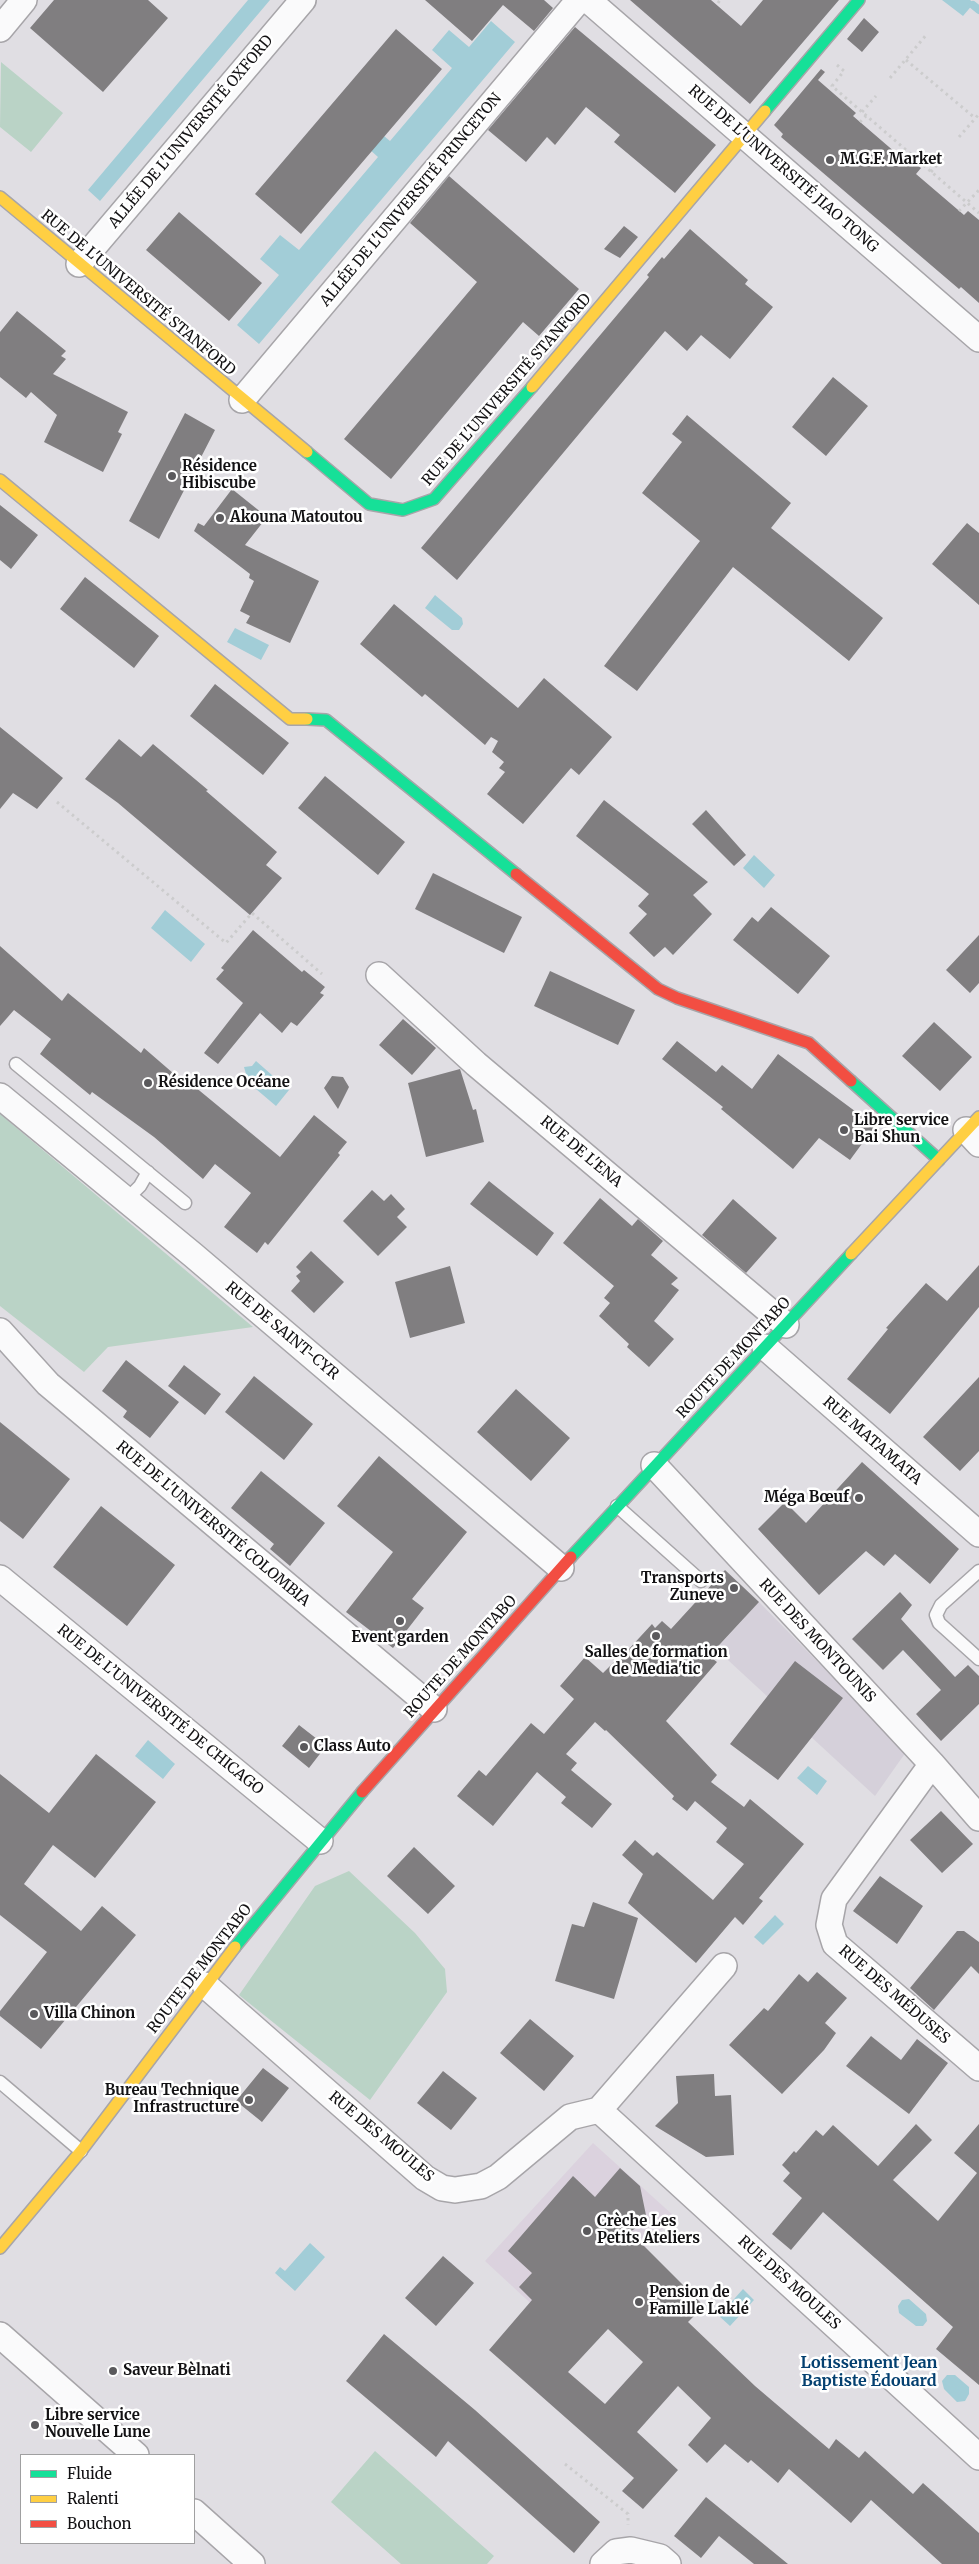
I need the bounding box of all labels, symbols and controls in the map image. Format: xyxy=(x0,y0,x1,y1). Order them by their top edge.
street label: ALLÉE DE L'UNIVERSITÉ OXFORD xyxy=(105,32,277,232)
street label: RUE DE L'UNIVERSITÉ JIAO TONG xyxy=(684,82,882,256)
street label: ALLÉE DE L'UNIVERSITÉ PRINCETON xyxy=(316,90,506,310)
place label: M.G.F. Market xyxy=(840,151,942,169)
marker: M.G.F. Market xyxy=(824,154,836,166)
street label: RUE DE L'UNIVERSITÉ STANFORD xyxy=(37,206,239,380)
street label: RUE DE L'UNIVERSITÉ STANFORD xyxy=(419,290,595,490)
place label: Résidence Hibiscube xyxy=(182,458,257,493)
marker: Résidence Hibiscube xyxy=(166,470,178,482)
place label: Akouna Matoutou xyxy=(230,509,363,527)
marker: Akouna Matoutou xyxy=(214,512,226,524)
place label: Résidence Océane xyxy=(158,1074,290,1092)
marker: Résidence Océane xyxy=(142,1077,154,1089)
place label: Libre service Bai Shun xyxy=(854,1112,949,1147)
street label: RUE DE L'ENA xyxy=(536,1113,626,1191)
marker: Libre service Bai Shun xyxy=(838,1124,850,1136)
street label: RUE DE SAINT-CYR xyxy=(222,1278,342,1384)
street label: ROUTE DE MONTABO xyxy=(673,1294,795,1422)
street label: RUE MATAMATA xyxy=(819,1393,925,1489)
street label: RUE DE L'UNIVERSITÉ COLOMBIA xyxy=(113,1438,313,1610)
place label: Méga Bœuf xyxy=(764,1489,849,1507)
marker: Méga Bœuf xyxy=(853,1492,865,1504)
place label: Transports Zuneve xyxy=(641,1570,724,1605)
street label: RUE DES MONTOUNIS xyxy=(755,1575,879,1707)
marker: Transports Zuneve xyxy=(728,1582,740,1594)
street label: ROUTE DE MONTABO xyxy=(401,1592,521,1722)
marker: Event garden xyxy=(394,1615,406,1627)
street label: RUE DE L’UNIVERSITÉ DE CHICAGO xyxy=(53,1621,267,1799)
place label: Event garden xyxy=(351,1629,449,1647)
marker: Salles de formation de Media'tic xyxy=(650,1630,662,1642)
place label: Salles de formation de Media'tic xyxy=(584,1644,728,1679)
place label: Class Auto xyxy=(314,1738,391,1756)
marker: Class Auto xyxy=(298,1741,310,1753)
street label: ROUTE DE MONTABO xyxy=(144,1901,256,2037)
street label: RUE DES MÉDUSES xyxy=(835,1942,953,2048)
place label: Villa Chinon xyxy=(44,2005,135,2023)
marker: Villa Chinon xyxy=(28,2008,40,2020)
place label: Bureau Technique Infrastructure xyxy=(105,2082,239,2117)
street label: RUE DES MOULES xyxy=(325,2088,437,2186)
marker: Bureau Technique Infrastructure xyxy=(243,2094,255,2106)
place label: Crèche Les Petits Ateliers xyxy=(597,2213,700,2248)
marker: Crèche Les Petits Ateliers xyxy=(581,2225,593,2237)
street label: RUE DES MOULES xyxy=(734,2232,844,2334)
place label: Pension de Famille Laklé xyxy=(649,2284,749,2319)
marker: Pension de Famille Laklé xyxy=(633,2296,645,2308)
district label: Lotissement Jean Baptiste Édouard xyxy=(801,2353,937,2391)
place label: Saveur Bèlnati xyxy=(123,2362,231,2380)
marker: Saveur Bèlnati xyxy=(107,2365,119,2377)
place label: Libre service Nouvelle Lune xyxy=(45,2407,150,2442)
marker: Libre service Nouvelle Lune xyxy=(29,2419,41,2431)
legend xyxy=(20,2454,195,2544)
text: Fluide xyxy=(67,2464,112,2483)
text: Ralenti xyxy=(67,2489,119,2508)
text: Bouchon xyxy=(67,2514,131,2533)

